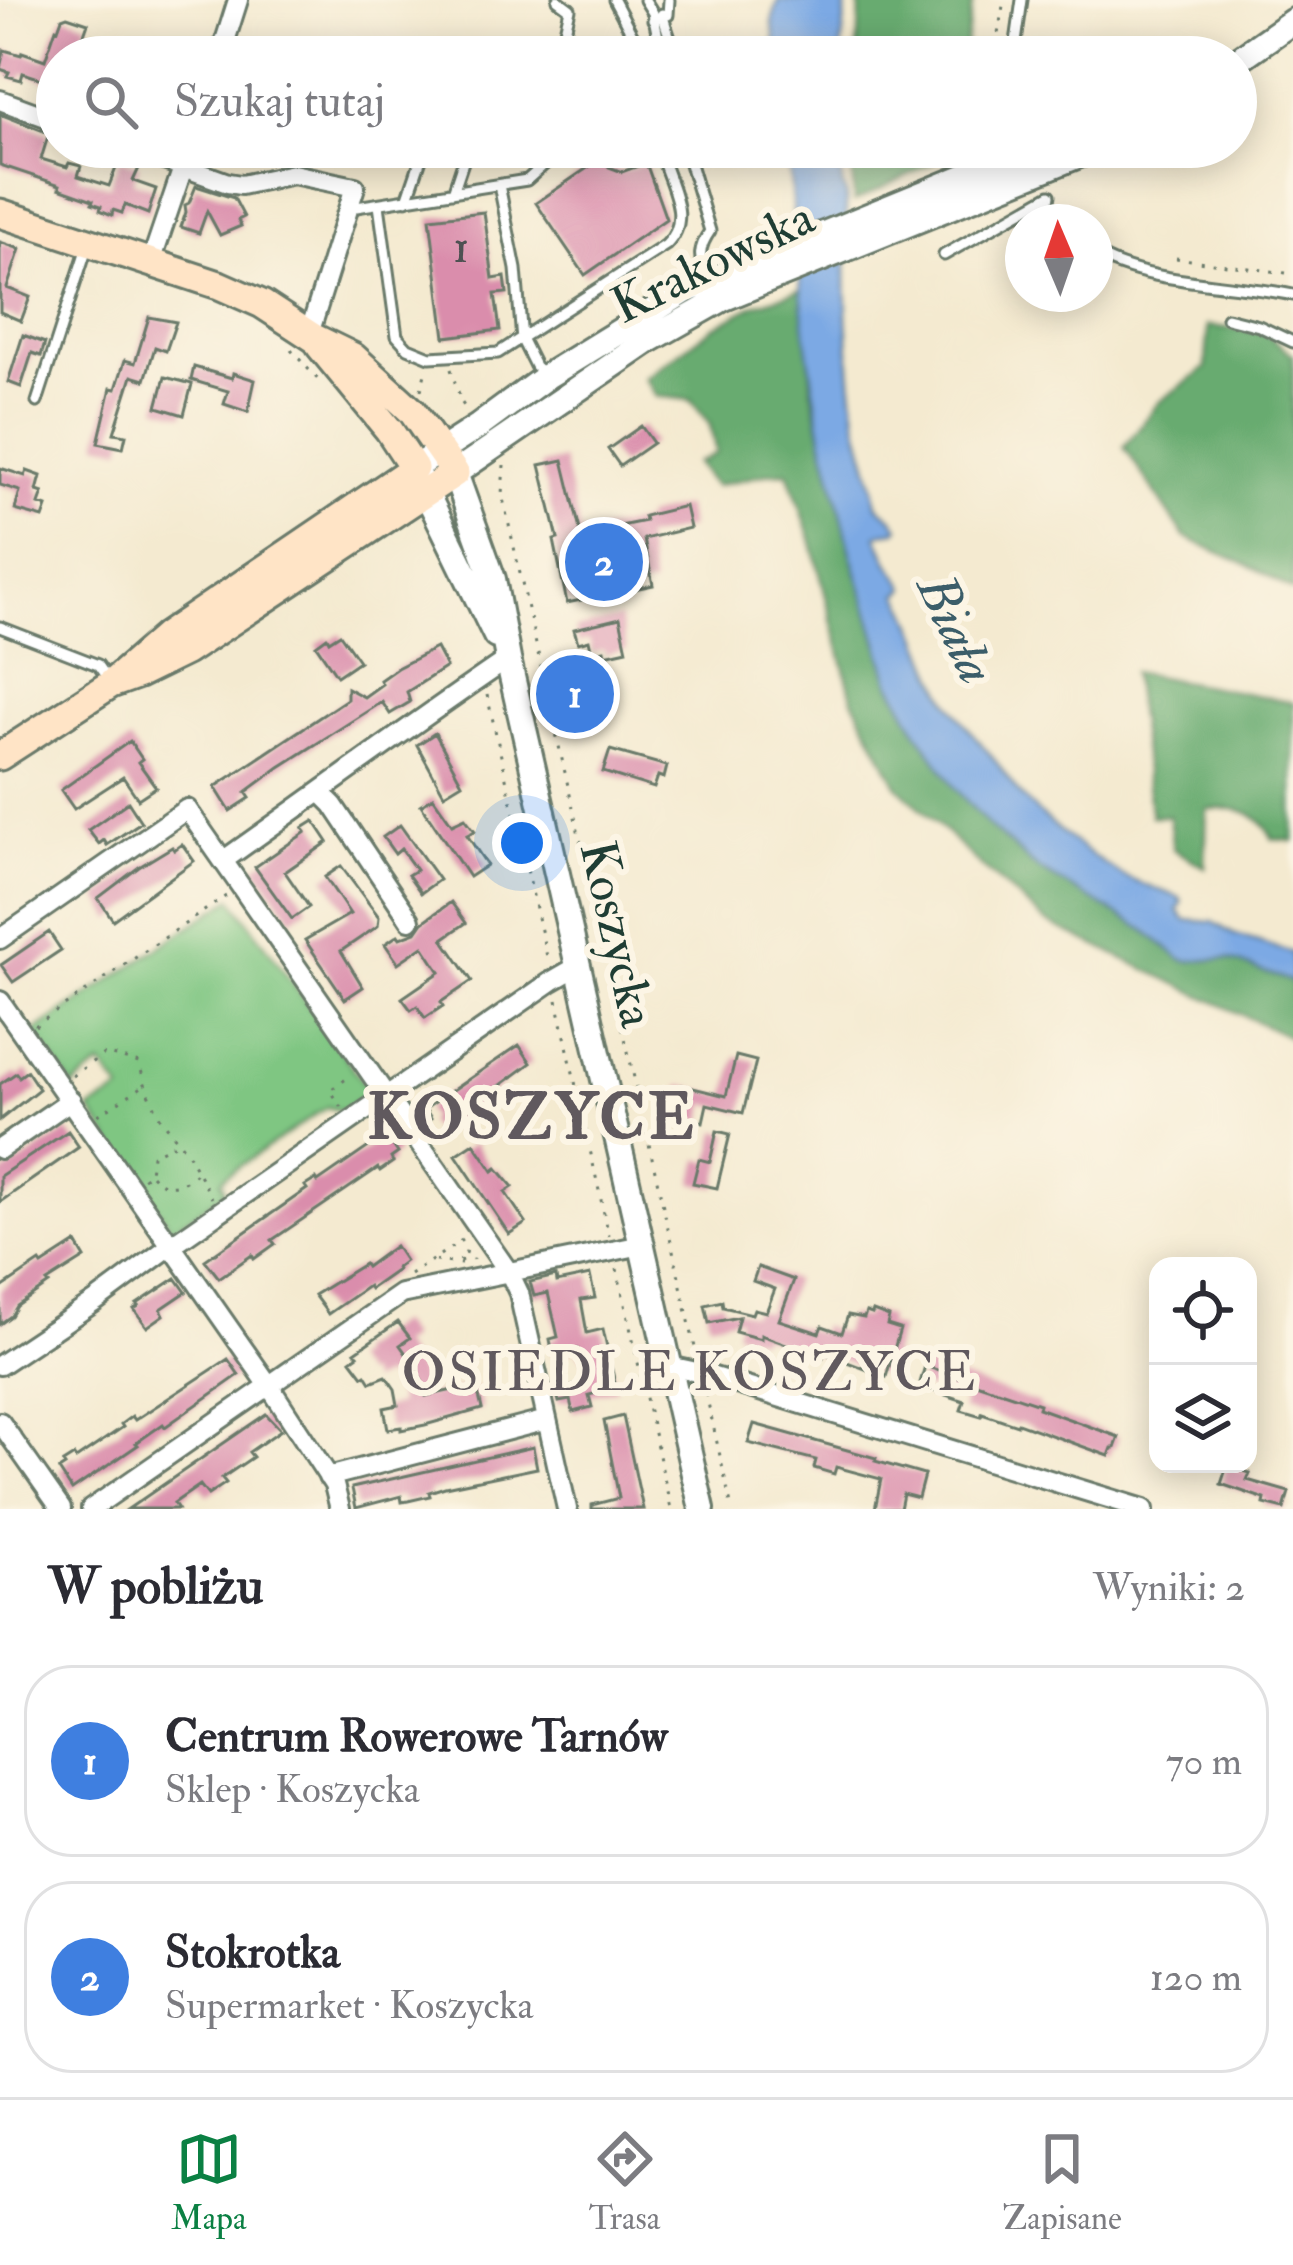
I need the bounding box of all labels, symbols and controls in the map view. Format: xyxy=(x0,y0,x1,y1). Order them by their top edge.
search box xyxy=(36,36,1257,168)
icon: search xyxy=(78,69,144,135)
text: Szukaj tutaj xyxy=(174,74,385,130)
street label: Krakowska xyxy=(601,185,826,338)
north arrow xyxy=(1005,204,1113,312)
house number: 1 xyxy=(453,220,469,276)
pin: 2 xyxy=(565,517,643,607)
water label: Biała xyxy=(900,561,1011,695)
pin: 1 xyxy=(536,649,614,739)
your location xyxy=(492,813,552,873)
street label: Koszycka xyxy=(565,835,670,1034)
district label: KOSZYCE xyxy=(367,1079,697,1158)
map controls xyxy=(1149,1257,1257,1473)
button: locate xyxy=(1149,1257,1257,1365)
district label: OSIEDLE KOSZYCE xyxy=(402,1339,978,1407)
button: layers xyxy=(1149,1365,1257,1473)
text: W pobliżu xyxy=(48,1555,263,1619)
text: Wyniki: 2 xyxy=(1093,1563,1245,1612)
text: Centrum Rowerowe Tarnów xyxy=(165,1709,668,1765)
text: 1 xyxy=(83,1737,97,1786)
text: 70 m xyxy=(1166,1737,1242,1786)
text: Sklep · Koszycka xyxy=(165,1765,420,1814)
text: Stokrotka xyxy=(165,1925,340,1981)
text: 2 xyxy=(80,1953,100,2002)
text: 120 m xyxy=(1150,1953,1242,2002)
text: Supermarket · Koszycka xyxy=(165,1981,534,2030)
tab: Mapa xyxy=(171,2126,247,2239)
tab: Trasa xyxy=(589,2126,660,2239)
tab: Zapisane xyxy=(1003,2126,1122,2239)

